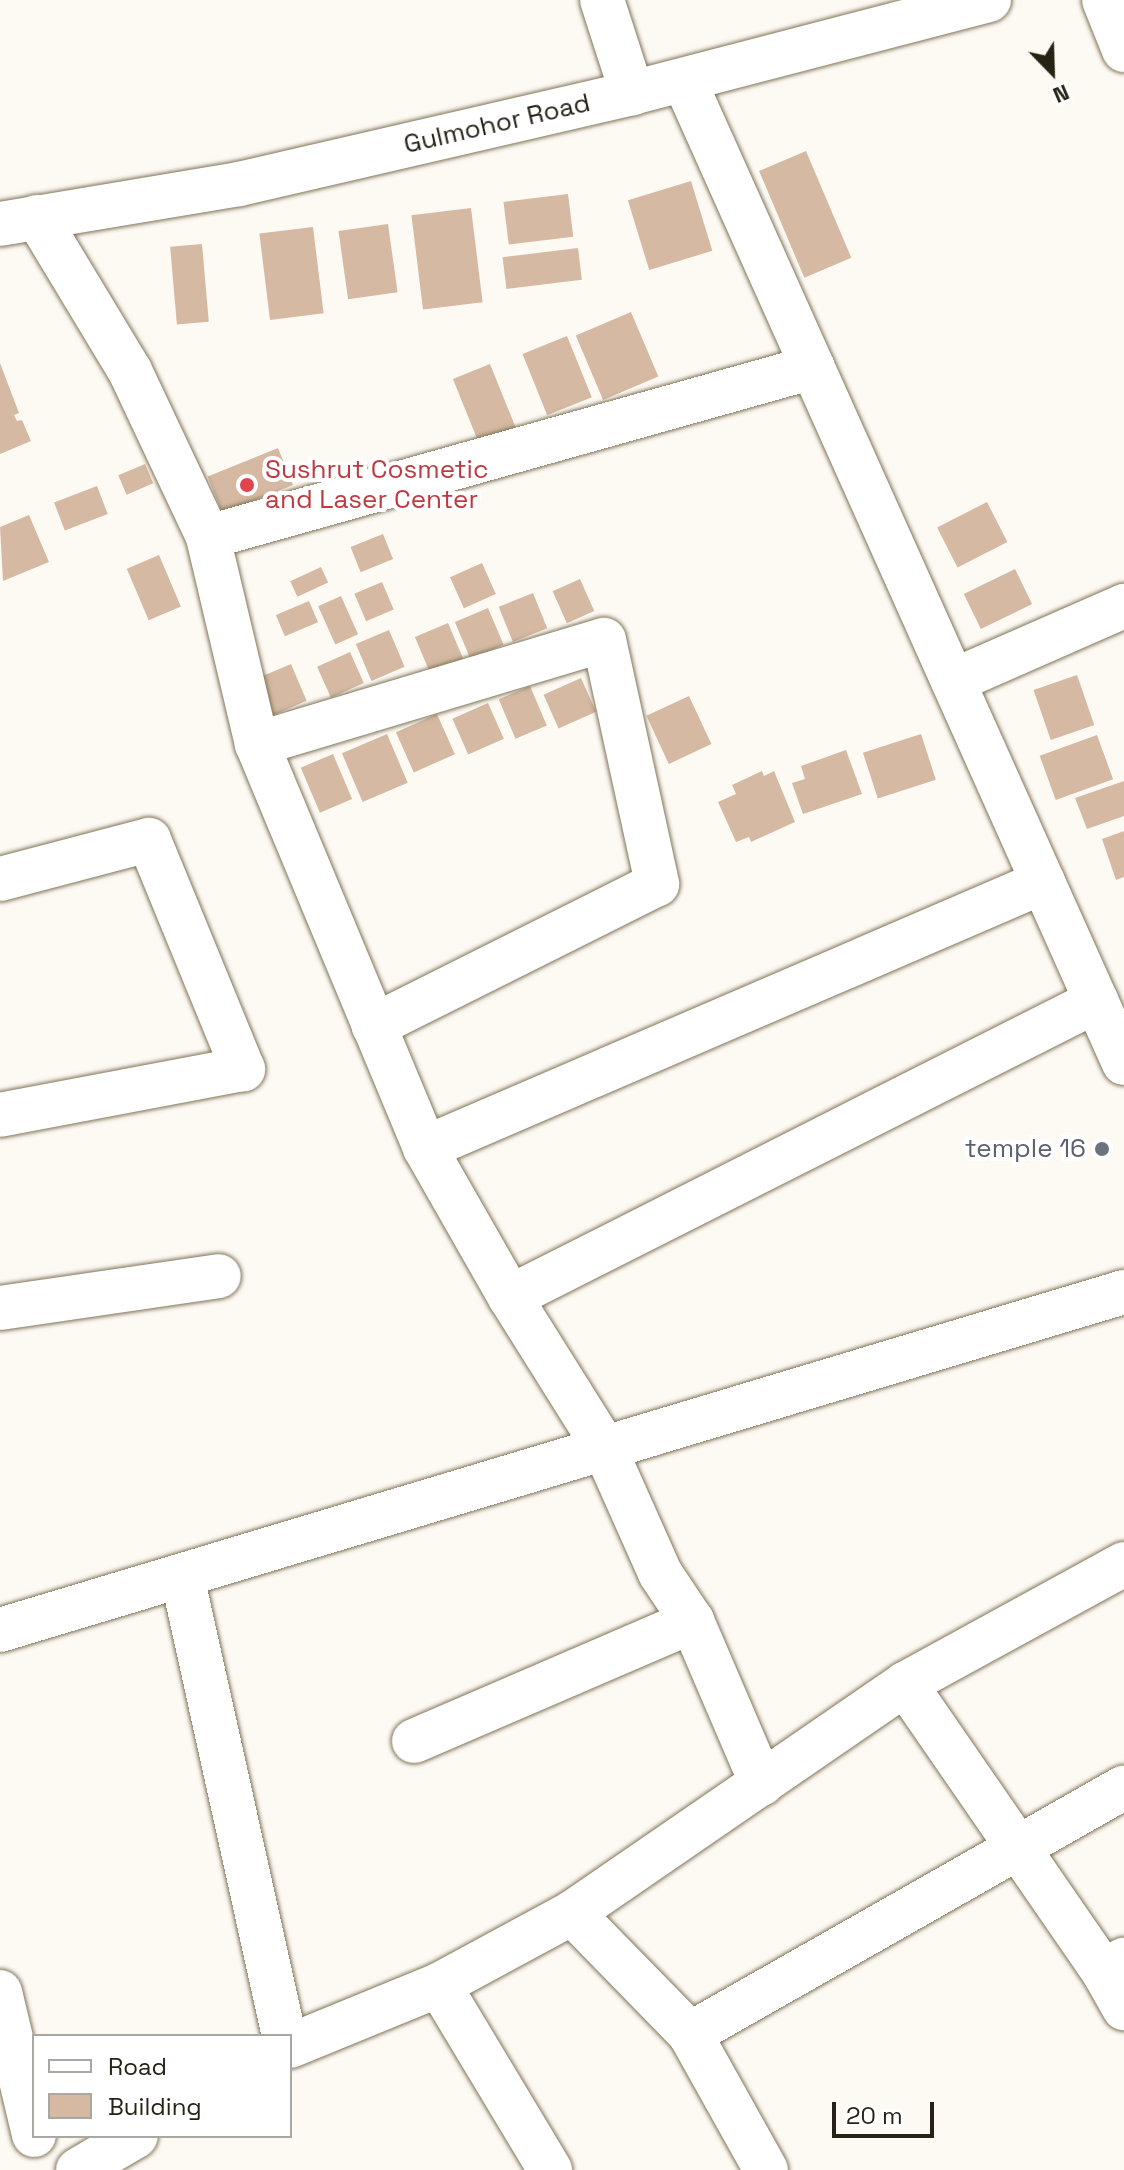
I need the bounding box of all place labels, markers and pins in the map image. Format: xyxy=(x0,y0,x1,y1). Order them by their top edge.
place label: Sushrut Cosmetic and Laser Center xyxy=(265,454,488,516)
marker: Sushrut Cosmetic and Laser Center xyxy=(236,474,258,496)
place label: temple 16 xyxy=(965,1133,1086,1165)
marker: temple 16 xyxy=(1093,1140,1111,1158)

